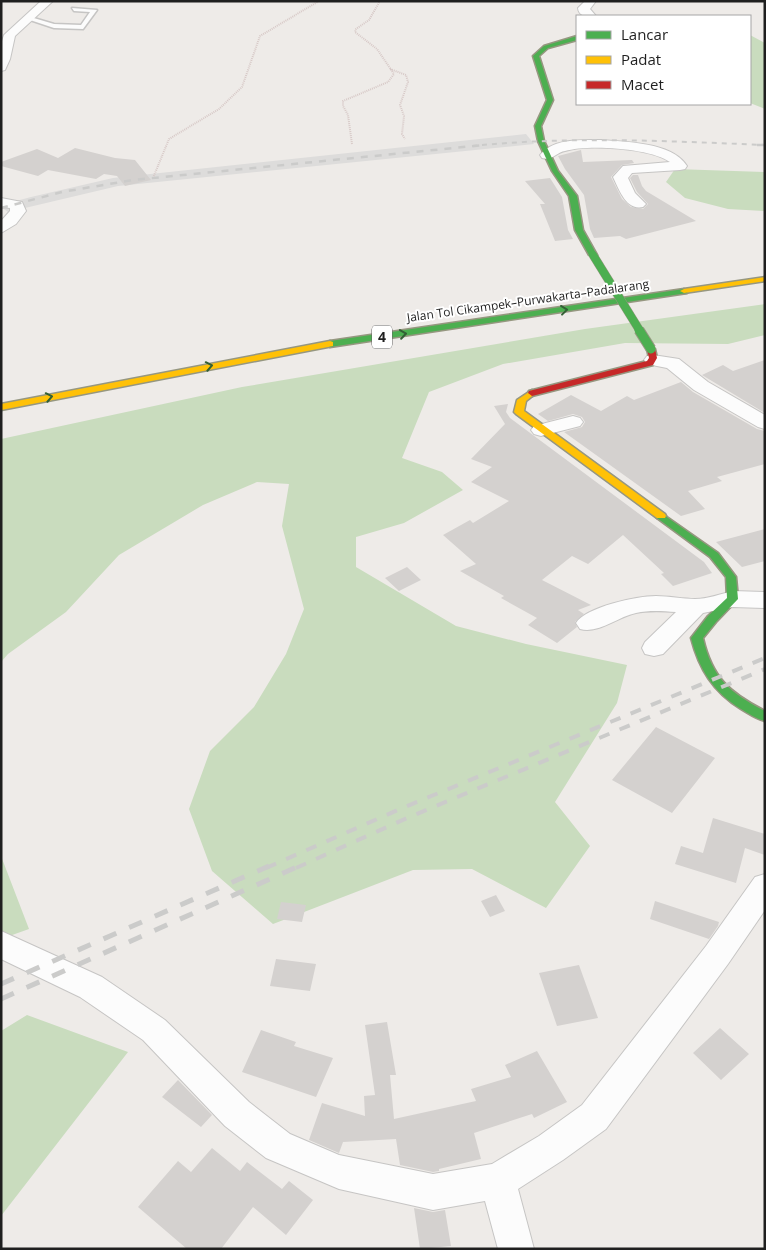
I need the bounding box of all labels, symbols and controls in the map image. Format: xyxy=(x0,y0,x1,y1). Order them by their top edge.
legend xyxy=(576,15,751,105)
text: Lancar xyxy=(621,24,668,44)
text: Padat xyxy=(621,49,661,69)
text: Macet xyxy=(621,74,664,94)
street label: Jalan Tol Cikampek–Purwakarta–Padalarang xyxy=(405,275,651,326)
one-way arrow xyxy=(560,305,568,316)
road number: 4 xyxy=(372,326,392,348)
one-way arrow xyxy=(399,329,408,339)
one-way arrow xyxy=(204,362,213,372)
one-way arrow xyxy=(45,393,53,403)

